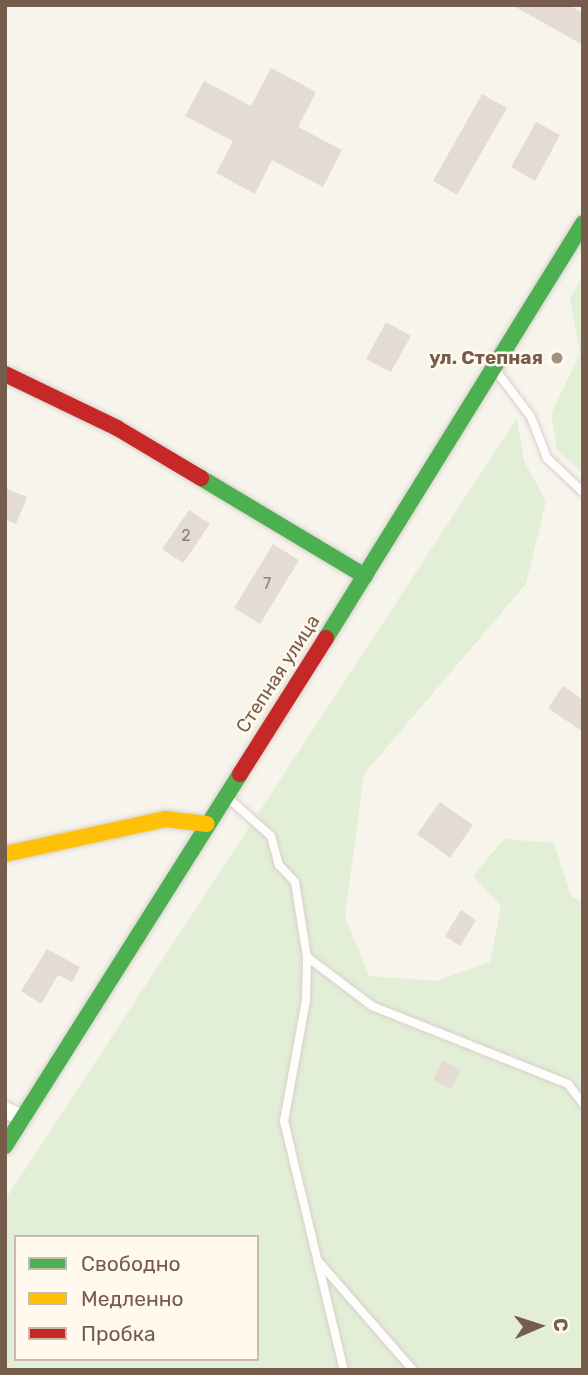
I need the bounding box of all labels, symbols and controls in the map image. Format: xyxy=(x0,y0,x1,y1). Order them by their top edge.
place label: ул. Степная xyxy=(429,347,543,369)
marker: ул. Степная xyxy=(549,350,565,366)
house number: 2 xyxy=(181,526,191,546)
house number: 7 xyxy=(263,574,271,594)
street label: Степная улица xyxy=(231,611,325,737)
legend xyxy=(14,1235,259,1361)
text: Свободно xyxy=(81,1251,181,1276)
text: Медленно xyxy=(81,1286,184,1311)
north arrow xyxy=(504,1291,574,1361)
text: С xyxy=(549,1318,572,1332)
text: Пробка xyxy=(81,1321,156,1346)

